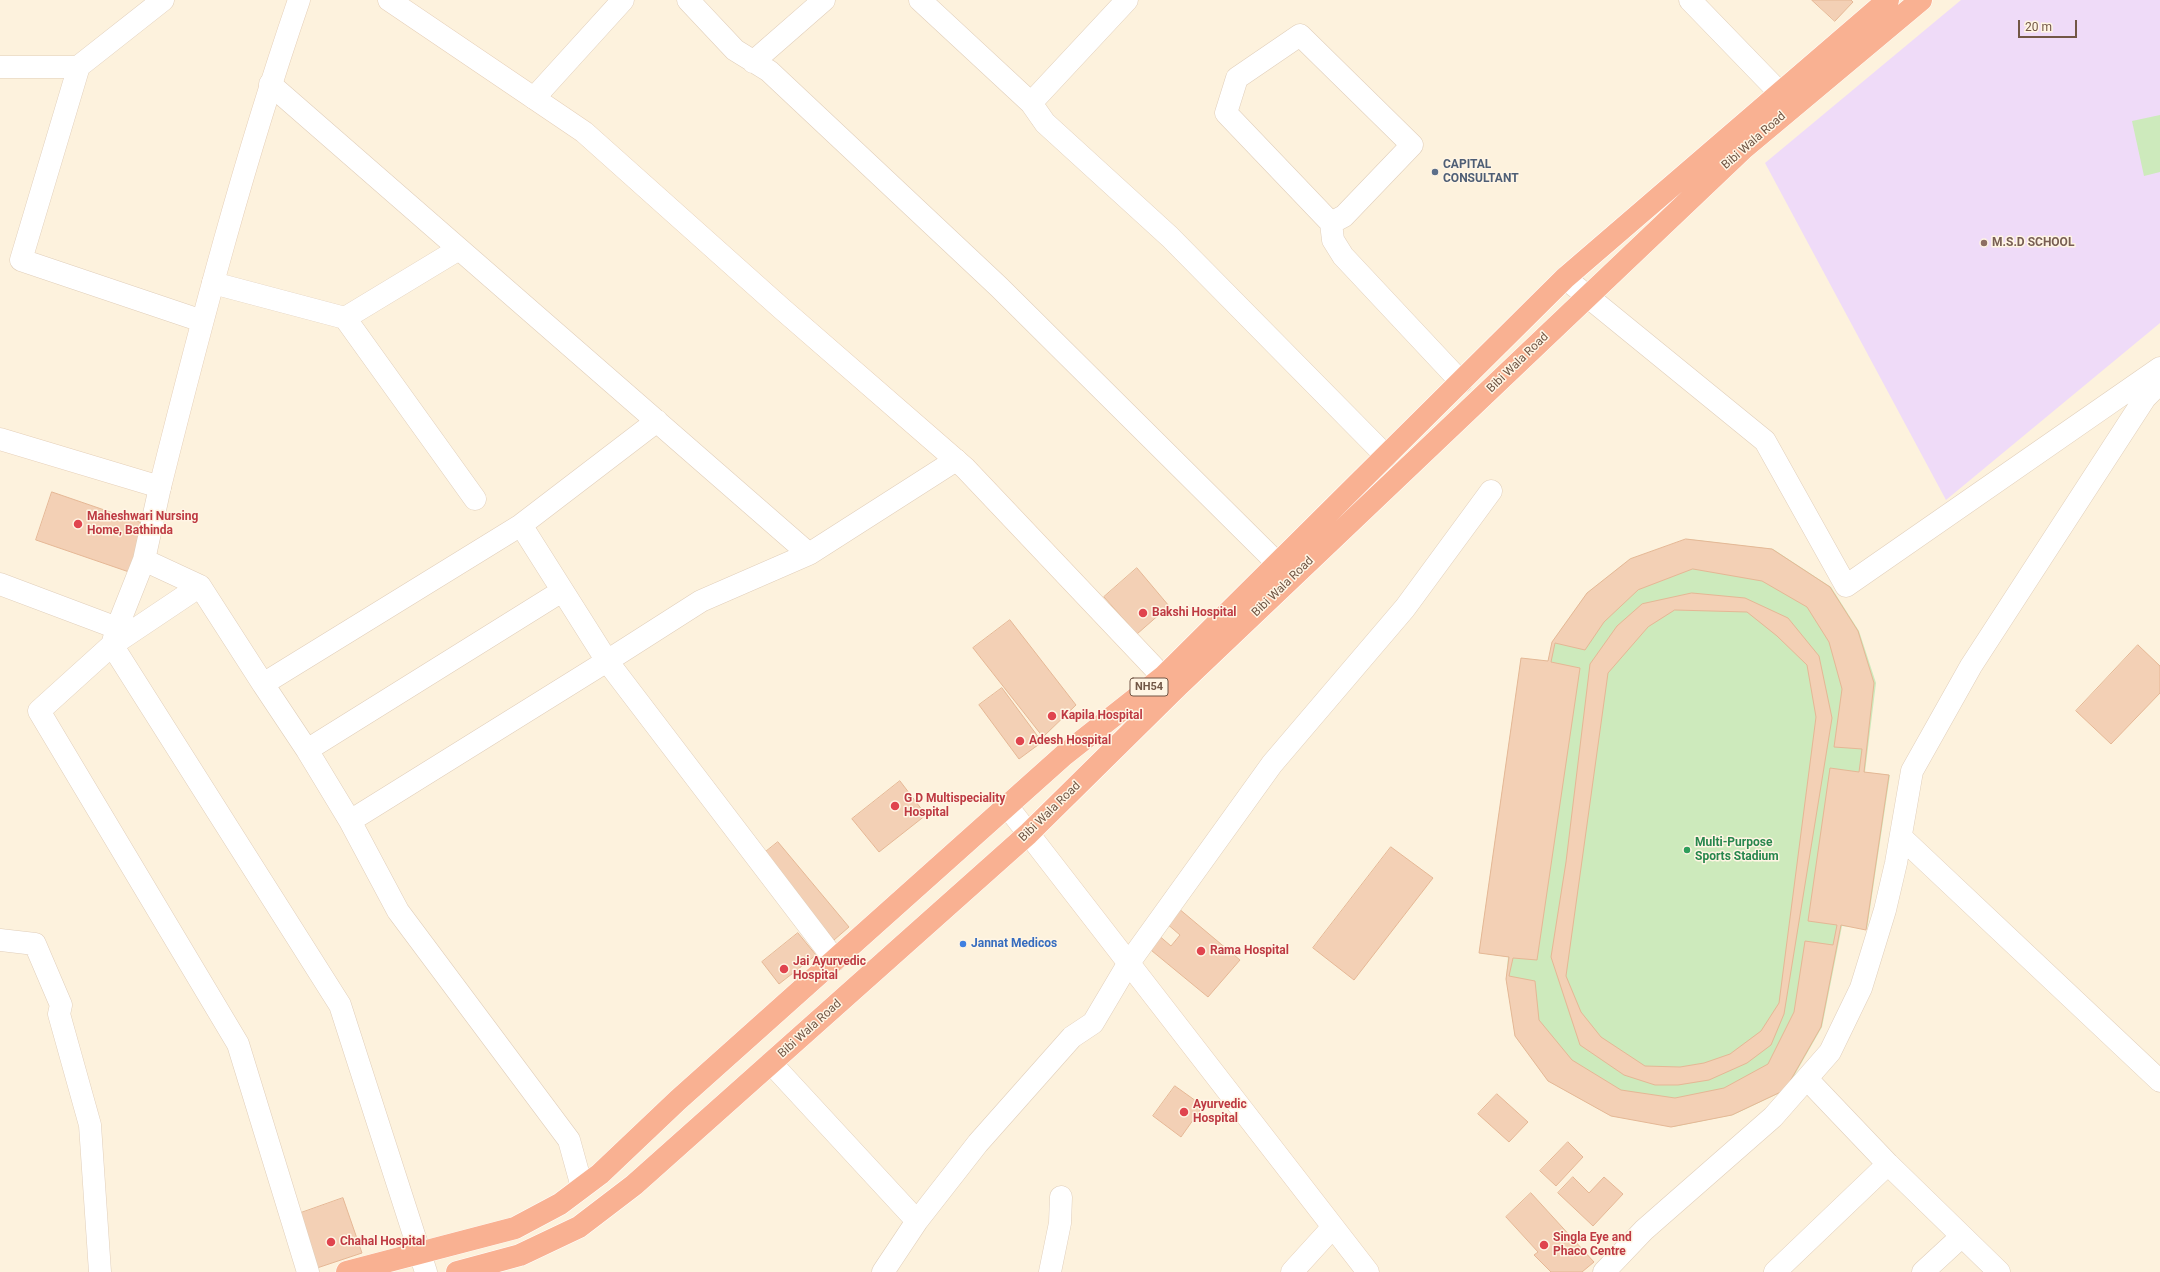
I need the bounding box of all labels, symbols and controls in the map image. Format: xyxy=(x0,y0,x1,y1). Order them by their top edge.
scale bar xyxy=(2020,12,2079,38)
text: 20 m xyxy=(2025,20,2052,34)
street label: Bibi Wala Road xyxy=(1719,109,1789,173)
place label: CAPITAL CONSULTANT xyxy=(1443,158,1519,186)
marker: CAPITAL CONSULTANT xyxy=(1430,167,1440,177)
place label: M.S.D SCHOOL xyxy=(1992,236,2074,250)
marker: M.S.D SCHOOL xyxy=(1979,238,1989,248)
street label: Bibi Wala Road xyxy=(1484,330,1552,396)
place label: Maheshwari Nursing Home, Bathinda xyxy=(87,510,198,538)
marker: Maheshwari Nursing Home, Bathinda xyxy=(72,518,84,530)
street label: Bibi Wala Road xyxy=(1249,554,1317,620)
place label: Bakshi Hospital xyxy=(1152,606,1237,620)
marker: Bakshi Hospital xyxy=(1137,607,1149,619)
road number: NH54 xyxy=(1130,678,1168,696)
place label: Kapila Hospital xyxy=(1061,709,1143,723)
marker: Kapila Hospital xyxy=(1046,710,1058,722)
place label: Adesh Hospital xyxy=(1029,734,1111,748)
marker: Adesh Hospital xyxy=(1014,735,1026,747)
street label: Bibi Wala Road xyxy=(1016,779,1084,845)
place label: G D Multispeciality Hospital xyxy=(904,792,1005,820)
marker: G D Multispeciality Hospital xyxy=(889,800,901,812)
place label: Multi-Purpose Sports Stadium xyxy=(1695,836,1779,864)
marker: Multi-Purpose Sports Stadium xyxy=(1682,845,1692,855)
place label: Jannat Medicos xyxy=(971,937,1057,951)
marker: Jannat Medicos xyxy=(958,939,968,949)
place label: Rama Hospital xyxy=(1210,944,1289,958)
marker: Rama Hospital xyxy=(1195,945,1207,957)
place label: Jai Ayurvedic Hospital xyxy=(793,955,866,983)
marker: Jai Ayurvedic Hospital xyxy=(778,963,790,975)
street label: Bibi Wala Road xyxy=(775,997,845,1061)
place label: Ayurvedic Hospital xyxy=(1193,1098,1247,1126)
marker: Ayurvedic Hospital xyxy=(1178,1106,1190,1118)
place label: Singla Eye and Phaco Centre xyxy=(1553,1231,1632,1259)
place label: Chahal Hospital xyxy=(340,1235,425,1249)
marker: Chahal Hospital xyxy=(325,1236,337,1248)
marker: Singla Eye and Phaco Centre xyxy=(1538,1239,1550,1251)

